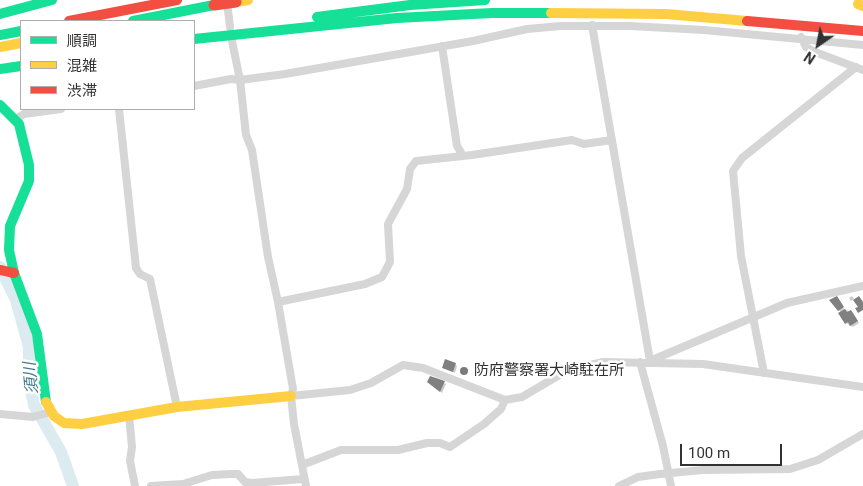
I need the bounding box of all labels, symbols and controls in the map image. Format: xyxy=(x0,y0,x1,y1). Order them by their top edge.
legend xyxy=(20,20,195,110)
north arrow xyxy=(793,20,843,70)
text: 順調 xyxy=(67,32,97,50)
text: N xyxy=(801,48,818,67)
text: 混雑 xyxy=(67,57,97,75)
text: 渋滞 xyxy=(67,82,97,100)
water label: 須川 xyxy=(21,361,43,395)
place label: 防府警察署大崎駐在所 xyxy=(474,362,624,380)
marker: 防府警察署大崎駐在所 xyxy=(458,365,470,377)
scale bar xyxy=(683,434,786,466)
text: 100 m xyxy=(688,444,730,462)

